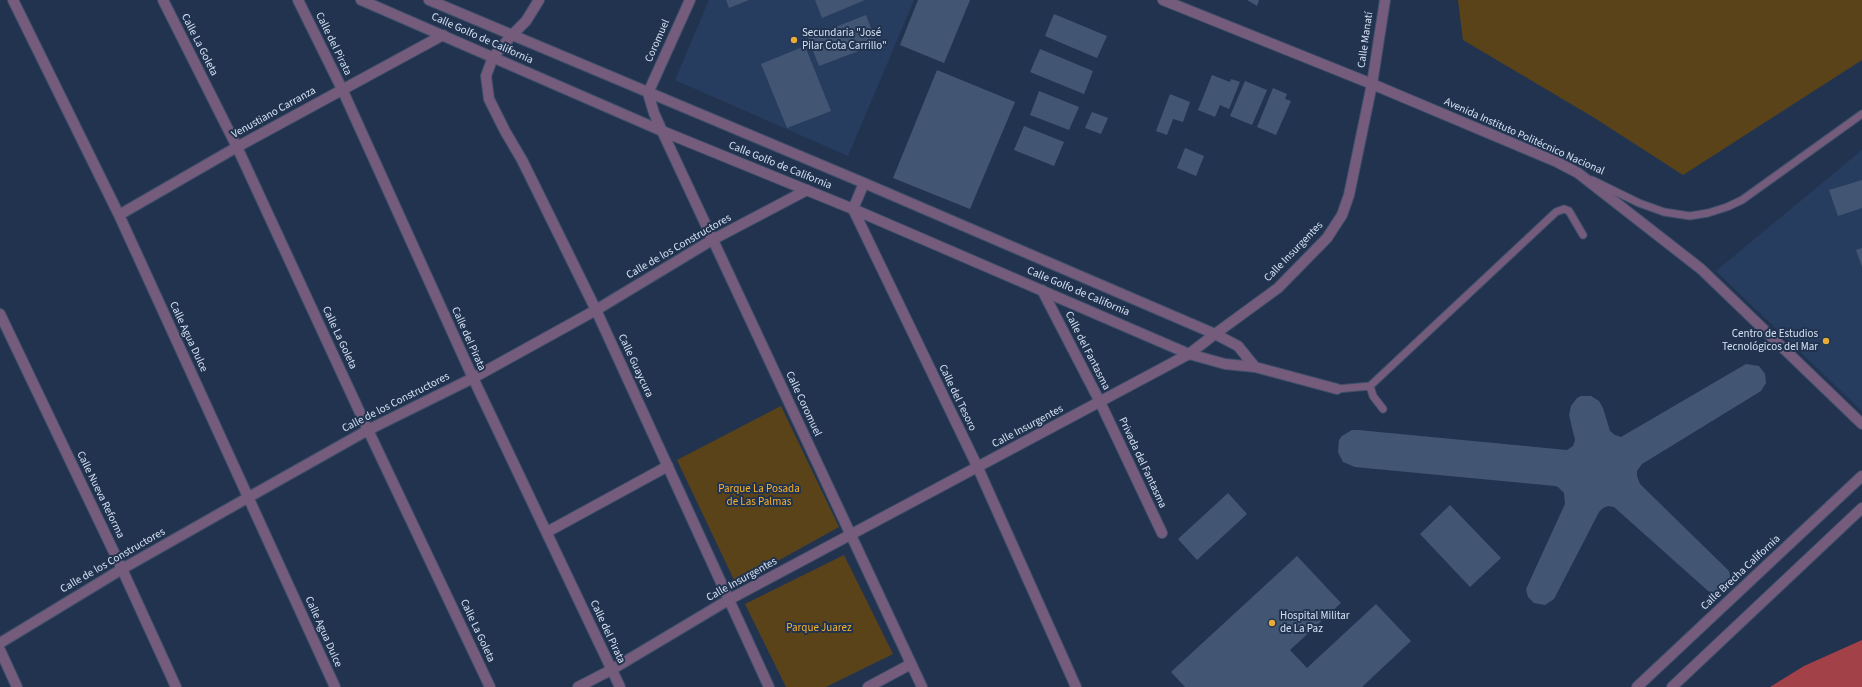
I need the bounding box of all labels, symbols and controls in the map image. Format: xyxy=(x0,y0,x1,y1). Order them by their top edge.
street label: Calle del Pirata xyxy=(312,10,354,78)
street label: Calle Golfo de California xyxy=(429,11,535,67)
street label: Calle Manatí xyxy=(1356,11,1376,69)
street label: Calle La Goleta xyxy=(178,12,220,78)
street label: Coromuel xyxy=(643,18,673,64)
place label: Secundaria "José Pilar Cota Carrillo" xyxy=(802,27,887,53)
marker: Secundaria "José Pilar Cota Carrillo" xyxy=(789,35,799,45)
street label: Venustiano Carranza xyxy=(230,84,318,142)
street label: Avenida Instituto Politécnico Nacional xyxy=(1442,96,1606,178)
street label: Calle Golfo de California xyxy=(726,139,834,193)
street label: Calle de los Constructores xyxy=(624,212,734,282)
street label: Calle Insurgentes xyxy=(1262,219,1326,285)
street label: Calle Golfo de California xyxy=(1025,264,1131,320)
street label: Calle Agua Dulce xyxy=(166,300,210,374)
street label: Calle La Goleta xyxy=(319,304,359,372)
street label: Calle del Pirata xyxy=(448,305,488,373)
street label: Calle del Fantasma xyxy=(1061,309,1113,393)
place label: Centro de Estudios Tecnológicos del Mar xyxy=(1722,328,1818,354)
street label: Calle Guaycura xyxy=(615,332,655,400)
marker: Centro de Estudios Tecnológicos del Mar xyxy=(1821,336,1831,346)
street label: Calle del Tesoro xyxy=(935,363,979,433)
street label: Calle Coromuel xyxy=(782,369,824,439)
street label: Calle de los Constructores xyxy=(340,370,452,436)
street label: Calle Insurgentes xyxy=(990,403,1066,451)
street label: Privada del Fantasma xyxy=(1115,416,1169,510)
street label: Calle Nueva Reforma xyxy=(73,449,127,541)
park label: Parque La Posada de Las Palmas xyxy=(718,483,800,509)
street label: Calle de los Constructores xyxy=(58,526,168,596)
street label: Calle Brecha California xyxy=(1698,533,1784,613)
street label: Calle Insurgentes xyxy=(704,555,780,605)
street label: Calle Agua Dulce xyxy=(301,595,345,669)
street label: Calle La Goleta xyxy=(457,597,497,665)
street label: Calle del Pirata xyxy=(587,598,627,666)
place label: Hospital Militar de La Paz xyxy=(1280,610,1350,636)
marker: Hospital Militar de La Paz xyxy=(1267,618,1277,628)
park label: Parque Juarez xyxy=(786,622,852,636)

